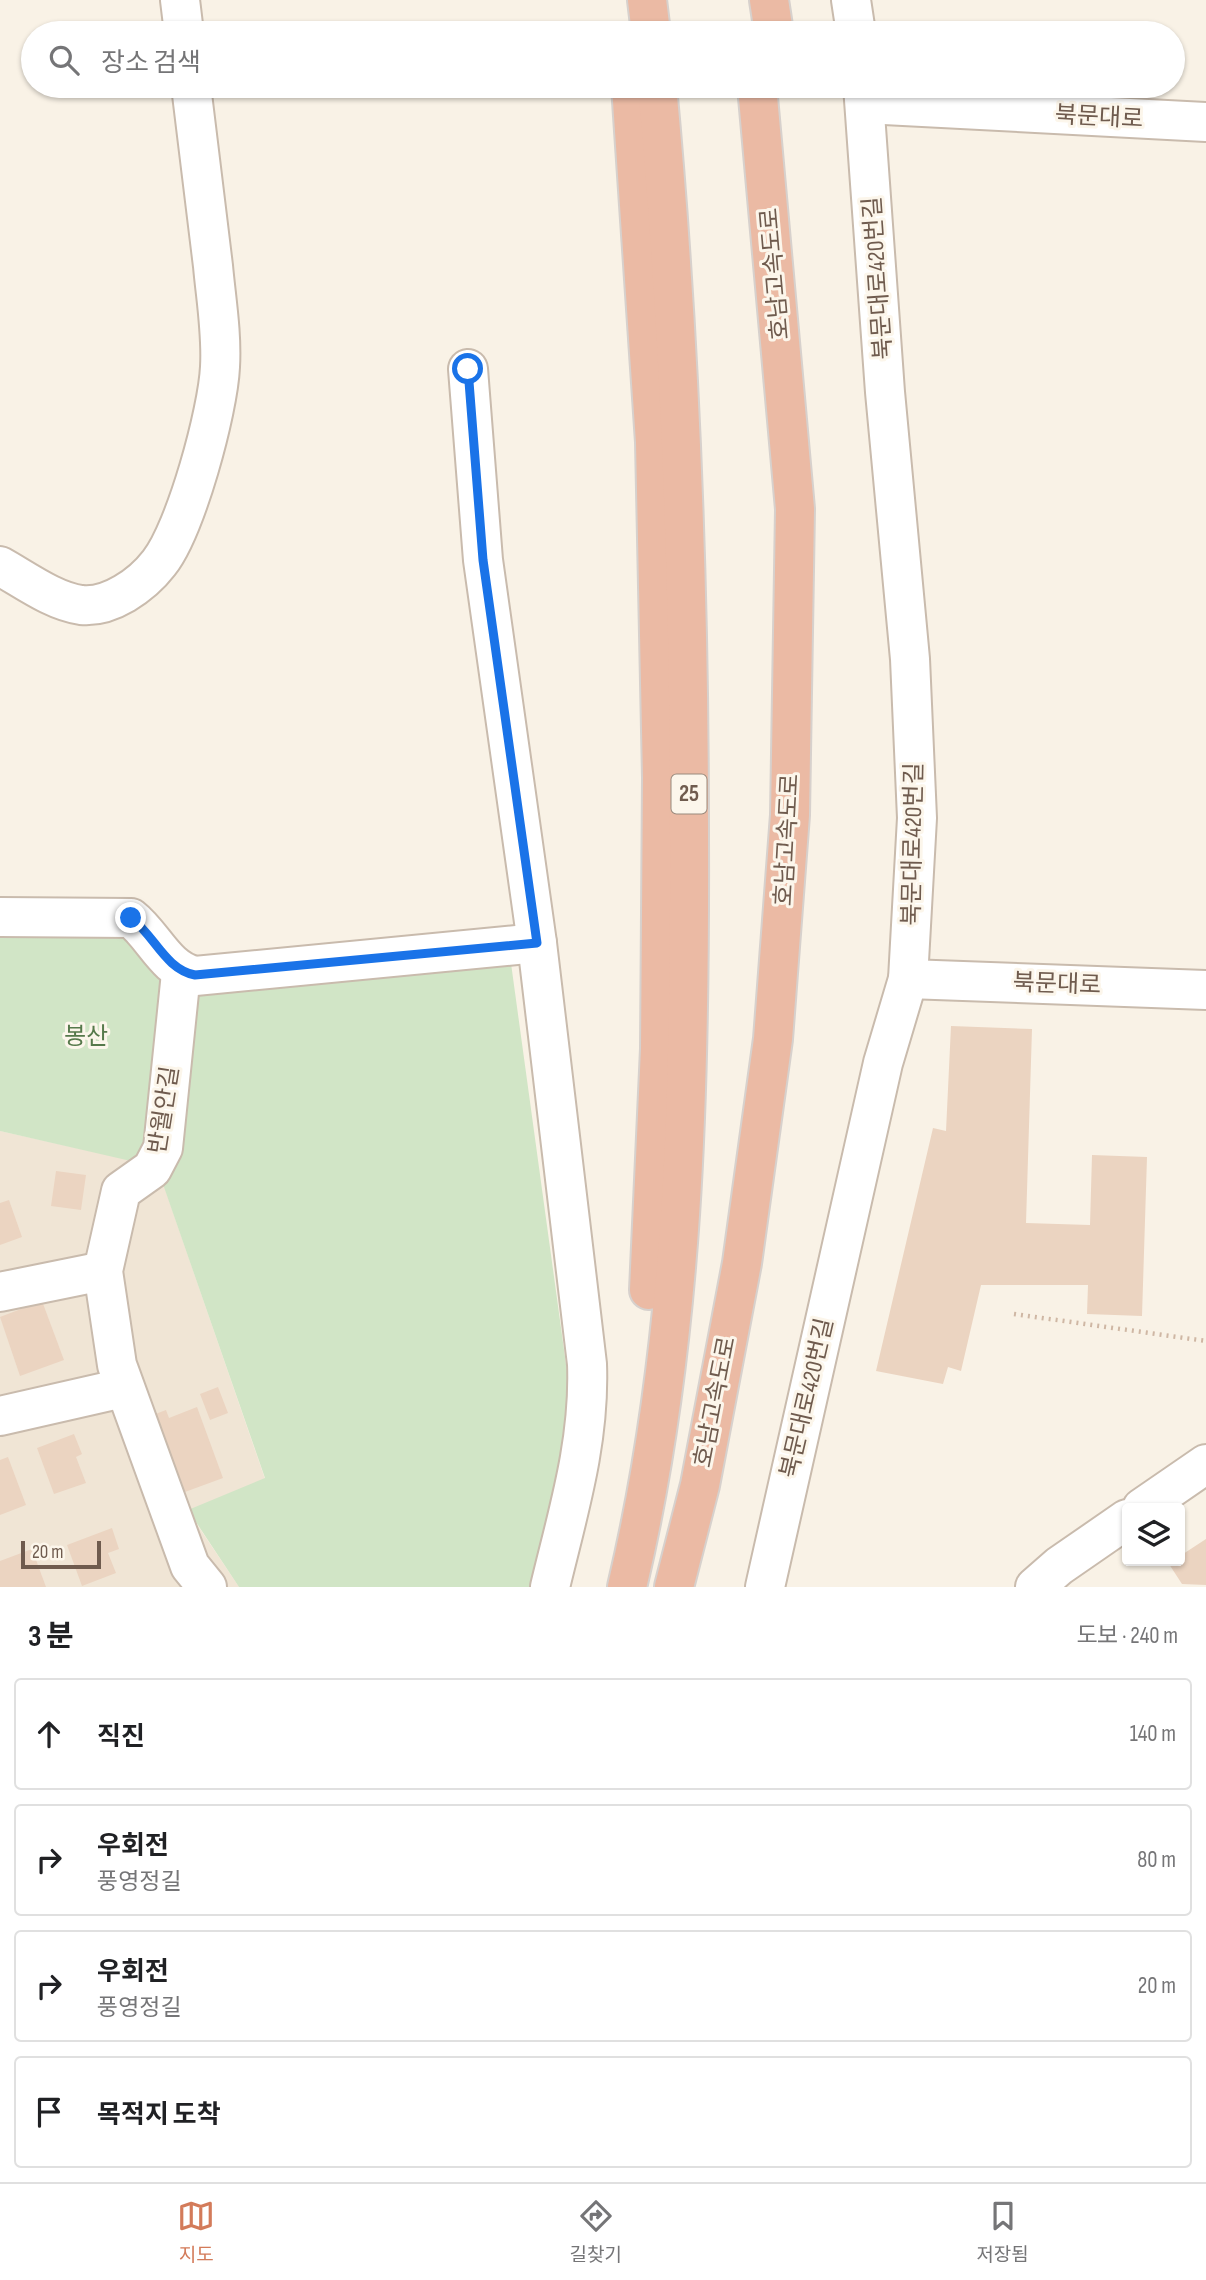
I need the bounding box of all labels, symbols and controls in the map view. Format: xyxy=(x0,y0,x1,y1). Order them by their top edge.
search box xyxy=(21,21,1185,98)
icon: search xyxy=(45,41,83,79)
text: 장소 검색 xyxy=(101,48,201,79)
street label: 북문대로 xyxy=(1054,100,1144,134)
street label: 북문대로420번길 xyxy=(858,196,898,360)
street label: 호남고속도로 xyxy=(755,207,795,341)
route start xyxy=(452,353,483,384)
street label: 북문대로420번길 xyxy=(897,762,929,926)
street label: 호남고속도로 xyxy=(769,773,805,907)
road number: 25 xyxy=(672,774,706,814)
route end xyxy=(115,902,146,933)
street label: 북문대로 xyxy=(1012,968,1102,1000)
park label: 봉산 xyxy=(64,1022,108,1051)
street label: 반월안길 xyxy=(143,1064,185,1156)
street label: 북문대로420번길 xyxy=(775,1315,839,1481)
street label: 호남고속도로 xyxy=(688,1334,742,1470)
map controls xyxy=(1122,1503,1185,1566)
button: layers xyxy=(1122,1503,1185,1566)
scale bar xyxy=(21,1538,102,1570)
text: 20 m xyxy=(32,1541,64,1564)
text: 3 분 xyxy=(28,1619,74,1655)
text: 도보 · 240 m xyxy=(1076,1622,1178,1650)
icon: ahead xyxy=(30,1715,68,1753)
text: 140 m xyxy=(1130,1720,1176,1748)
text: 직진 xyxy=(97,1722,145,1753)
text: 우회전 xyxy=(97,1831,169,1862)
icon: right xyxy=(30,1841,68,1879)
text: 80 m xyxy=(1137,1846,1176,1874)
text: 풍영정길 xyxy=(97,1868,182,1896)
text: 우회전 xyxy=(97,1957,169,1988)
icon: right xyxy=(30,1967,68,2005)
text: 20 m xyxy=(1138,1972,1176,2000)
text: 풍영정길 xyxy=(97,1994,182,2022)
icon: arrive xyxy=(30,2093,68,2131)
text: 목적지 도착 xyxy=(97,2100,221,2131)
tab: 지도 xyxy=(177,2197,215,2267)
tab: 길찾기 xyxy=(570,2197,622,2267)
tab: 저장됨 xyxy=(976,2197,1029,2267)

